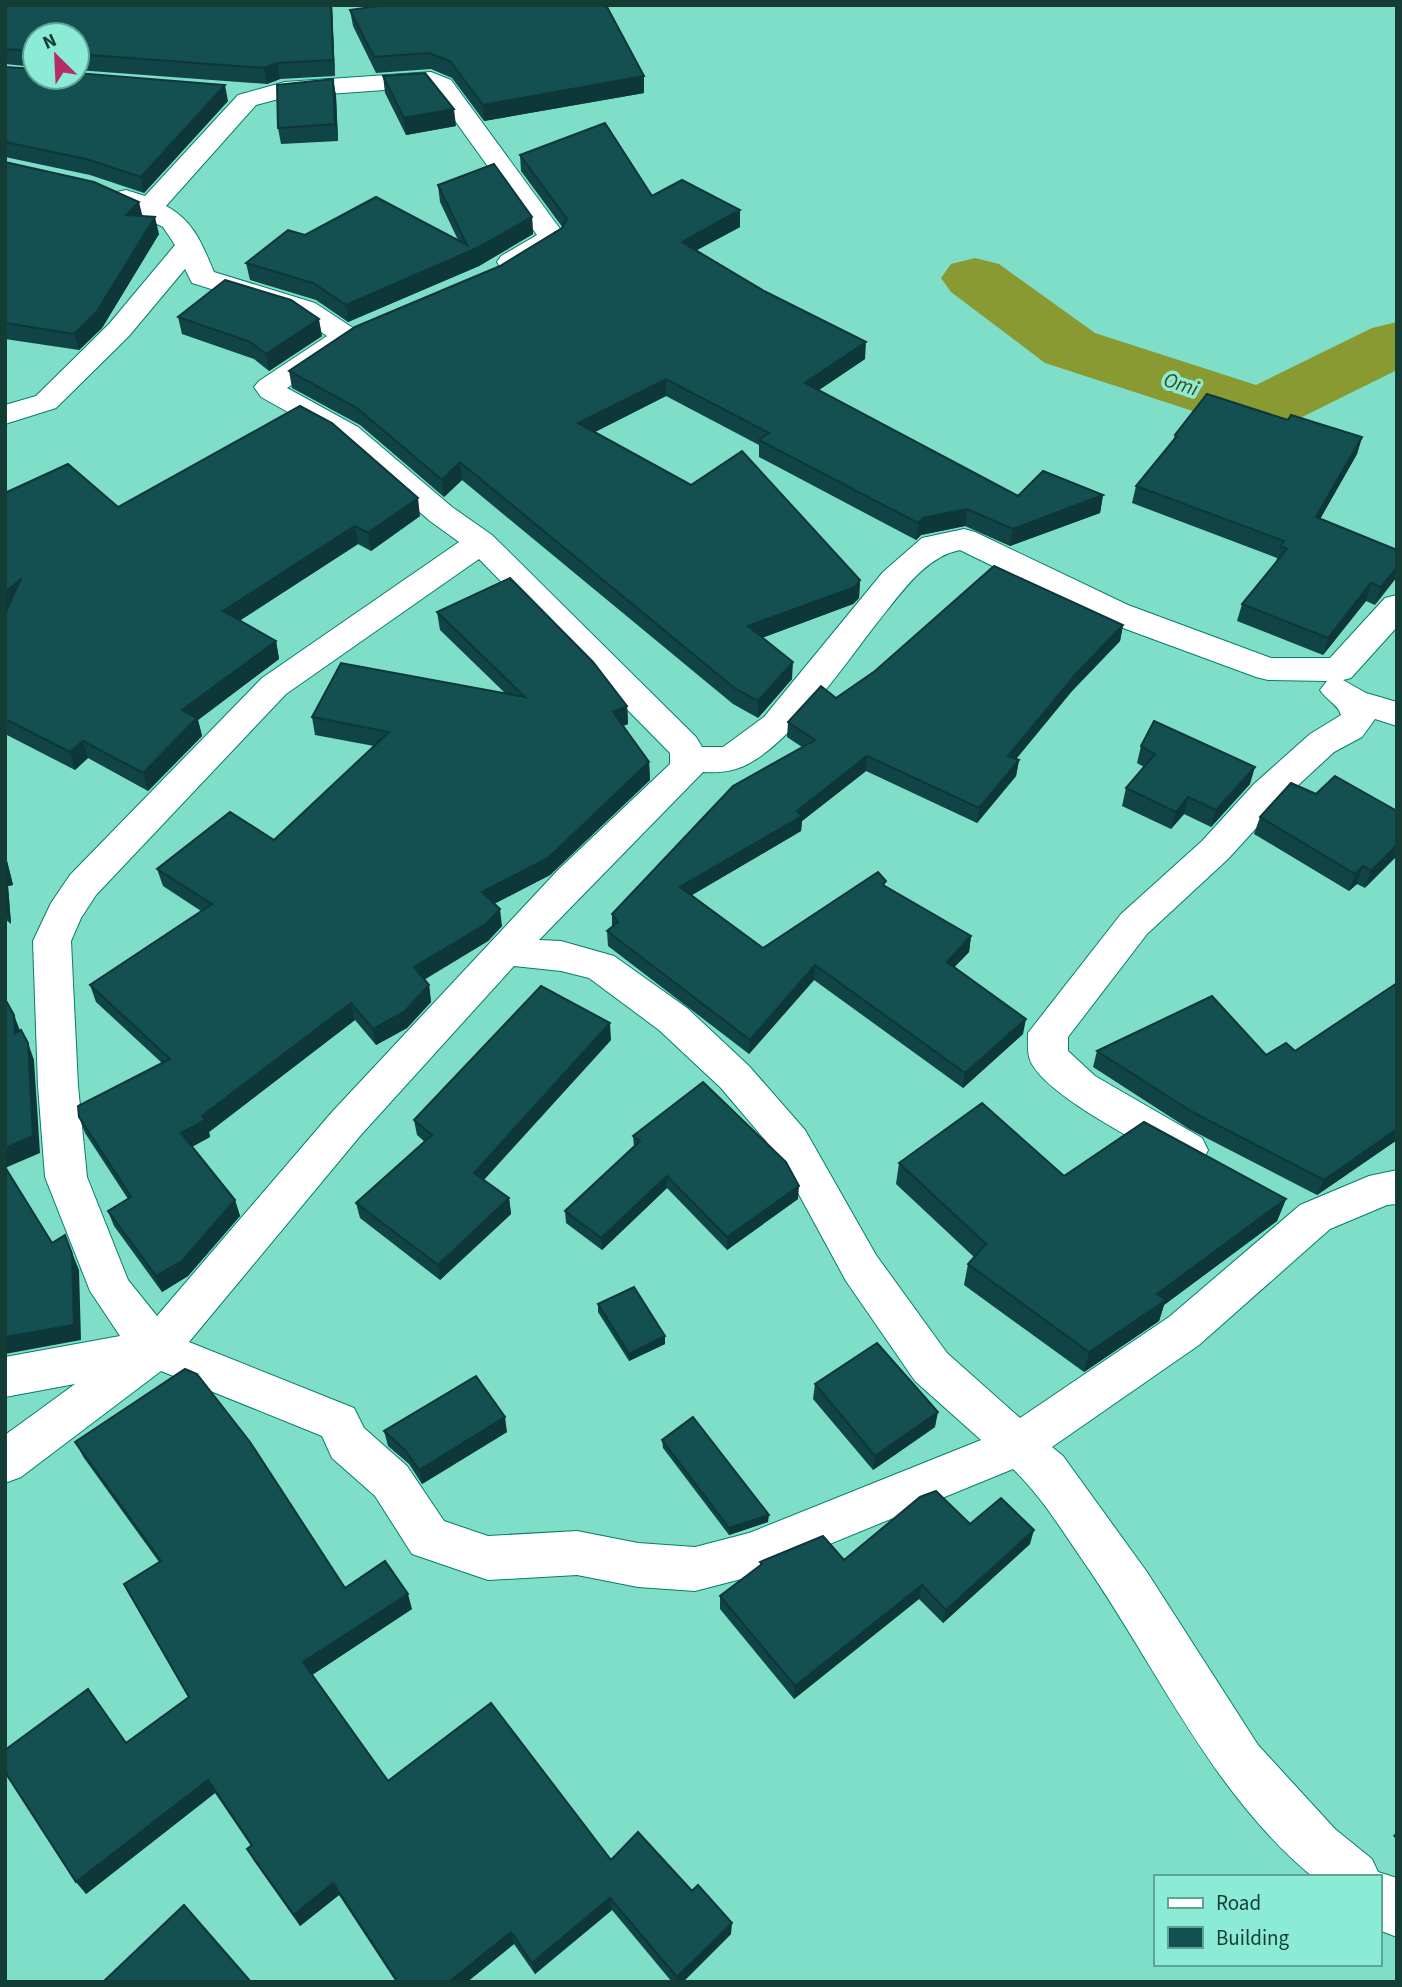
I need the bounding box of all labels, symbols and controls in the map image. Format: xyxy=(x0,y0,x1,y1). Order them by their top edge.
north arrow xyxy=(21,21,91,91)
text: N xyxy=(38,27,61,57)
water label: Omi xyxy=(1160,364,1203,404)
legend xyxy=(1154,1875,1381,1966)
text: Road xyxy=(1216,1888,1261,1918)
text: Building xyxy=(1216,1923,1290,1953)

